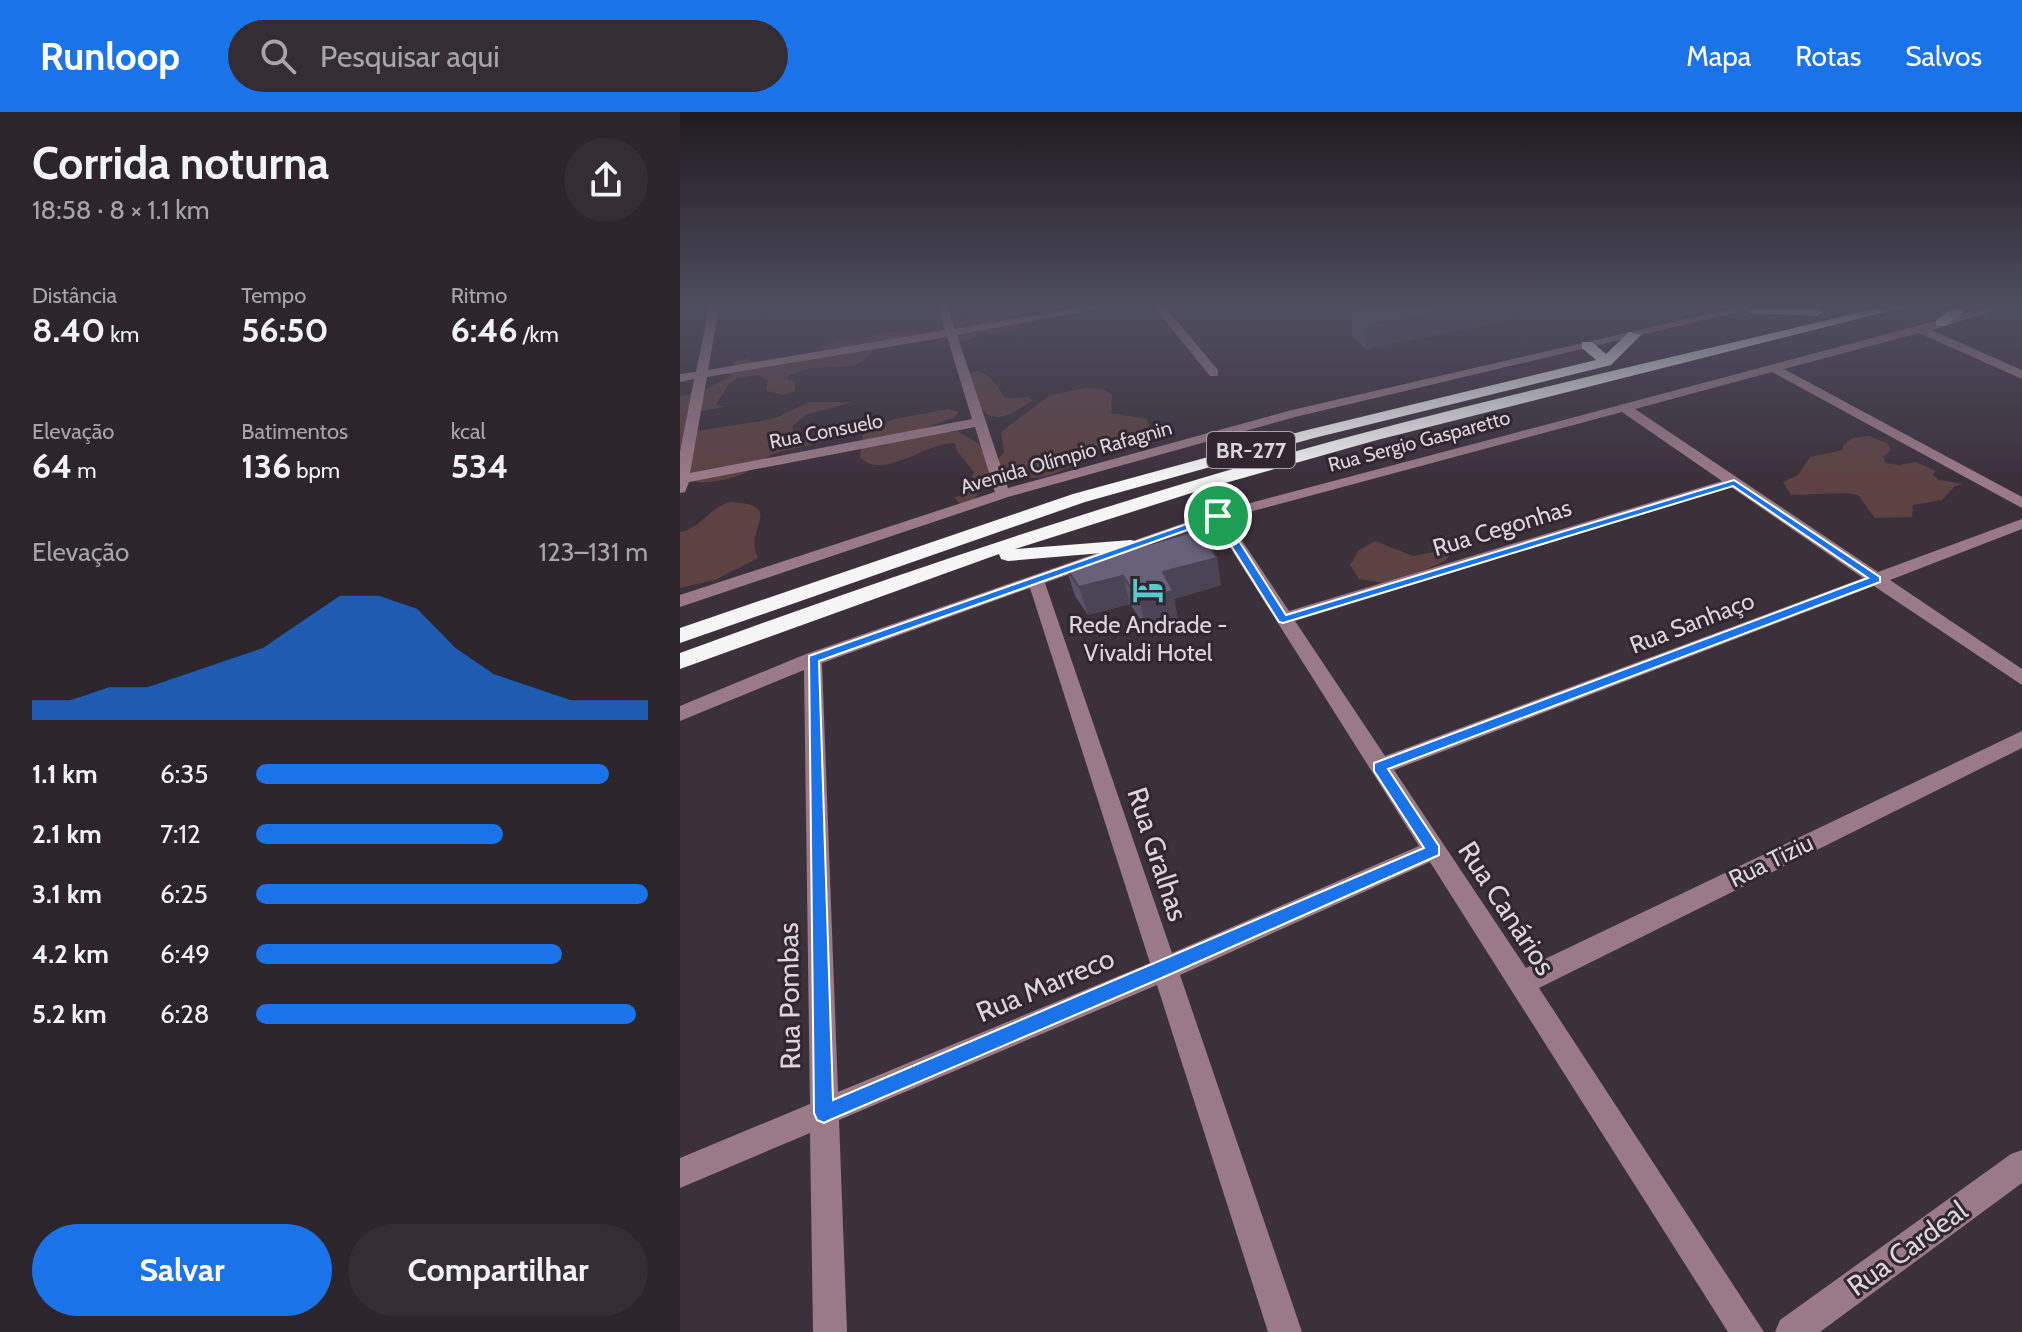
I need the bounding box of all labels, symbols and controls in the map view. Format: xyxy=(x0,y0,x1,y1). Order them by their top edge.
search box xyxy=(228,20,788,92)
text: Runloop xyxy=(40,33,180,80)
icon: search xyxy=(256,34,300,78)
text: Pesquisar aqui xyxy=(320,38,500,75)
text: Mapa xyxy=(1686,39,1751,73)
text: Rotas xyxy=(1795,39,1861,73)
text: Salvos xyxy=(1905,39,1982,73)
text: Corrida noturna xyxy=(32,137,329,190)
button: share xyxy=(564,138,648,222)
text: 18:58 · 8 × 1.1 km xyxy=(32,194,210,226)
text: Distância xyxy=(32,282,117,309)
text: Tempo xyxy=(241,282,306,309)
text: Ritmo xyxy=(451,282,507,309)
text: 8.40 xyxy=(32,309,105,351)
text: 56:50 xyxy=(241,309,329,351)
text: 6:46 xyxy=(451,309,518,351)
text: km xyxy=(105,321,139,348)
text: /km xyxy=(518,321,559,348)
street label: Rua Sergio Gasparetto xyxy=(1325,405,1513,477)
street label: Rua Consuelo xyxy=(767,408,885,454)
street label: Avenida Olímpio Rafagnin xyxy=(957,415,1175,499)
text: Elevação xyxy=(32,418,114,445)
text: Batimentos xyxy=(241,418,348,445)
text: kcal xyxy=(451,418,486,445)
road number: BR-277 xyxy=(1207,432,1295,468)
text: 64 xyxy=(32,445,72,487)
text: 136 xyxy=(241,445,291,487)
text: 534 xyxy=(451,445,508,487)
text: m xyxy=(72,457,96,484)
text: bpm xyxy=(291,457,340,484)
pin xyxy=(1184,482,1252,550)
street label: Rua Cegonhas xyxy=(1429,493,1575,562)
icon: arrive xyxy=(1196,494,1240,538)
text: Elevação xyxy=(32,536,129,568)
text: 123–131 m xyxy=(538,536,648,568)
hotel icon: Rede Andrade - Vivaldi Hotel xyxy=(1131,573,1165,607)
street label: Rua Sanhaço xyxy=(1625,586,1758,660)
place label: Rede Andrade - Vivaldi Hotel xyxy=(1069,610,1227,667)
text: 1.1 km xyxy=(32,758,98,790)
text: 6:35 xyxy=(160,758,208,790)
street label: Rua Gralhas xyxy=(1120,783,1196,925)
text: 2.1 km xyxy=(32,818,102,850)
text: 7:12 xyxy=(160,818,201,850)
street label: Rua Tiziu xyxy=(1724,828,1818,893)
street label: Rua Canários xyxy=(1451,835,1563,981)
text: 3.1 km xyxy=(32,878,102,910)
text: 6:25 xyxy=(160,878,208,910)
street label: Rua Pombas xyxy=(771,922,807,1070)
text: 4.2 km xyxy=(32,938,109,970)
text: 6:49 xyxy=(160,938,210,970)
street label: Rua Marreco xyxy=(971,941,1119,1029)
text: 5.2 km xyxy=(32,998,107,1030)
text: 6:28 xyxy=(160,998,210,1030)
street label: Rua Cardeal xyxy=(1840,1193,1974,1303)
button: Salvar xyxy=(32,1224,332,1316)
button: Compartilhar xyxy=(348,1224,648,1316)

